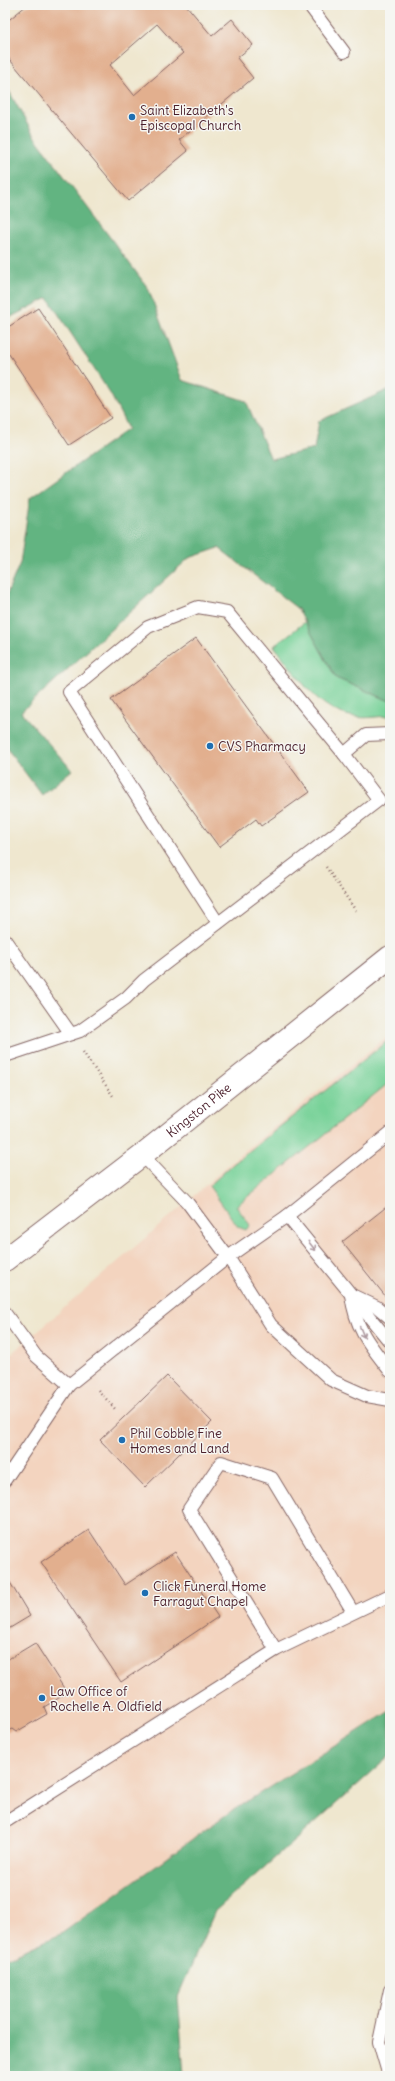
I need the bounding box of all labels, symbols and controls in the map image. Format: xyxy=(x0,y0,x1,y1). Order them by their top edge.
place label: Saint Elizabeth's Episcopal Church xyxy=(140,102,242,134)
marker: Saint Elizabeth's Episcopal Church xyxy=(127,112,137,122)
place label: CVS Pharmacy xyxy=(218,738,306,755)
marker: CVS Pharmacy xyxy=(205,741,215,751)
street label: Kingston Pike xyxy=(163,1079,234,1141)
one-way arrow xyxy=(307,1241,316,1251)
one-way arrow xyxy=(359,1326,366,1338)
place label: Phil Cobble Fine Homes and Land xyxy=(130,1425,230,1457)
marker: Phil Cobble Fine Homes and Land xyxy=(117,1435,127,1445)
place label: Click Funeral Home Farragut Chapel xyxy=(153,1578,266,1610)
marker: Click Funeral Home Farragut Chapel xyxy=(140,1588,150,1598)
place label: Law Office of Rochelle A. Oldfield xyxy=(50,1683,162,1715)
marker: Law Office of Rochelle A. Oldfield xyxy=(37,1693,47,1703)

